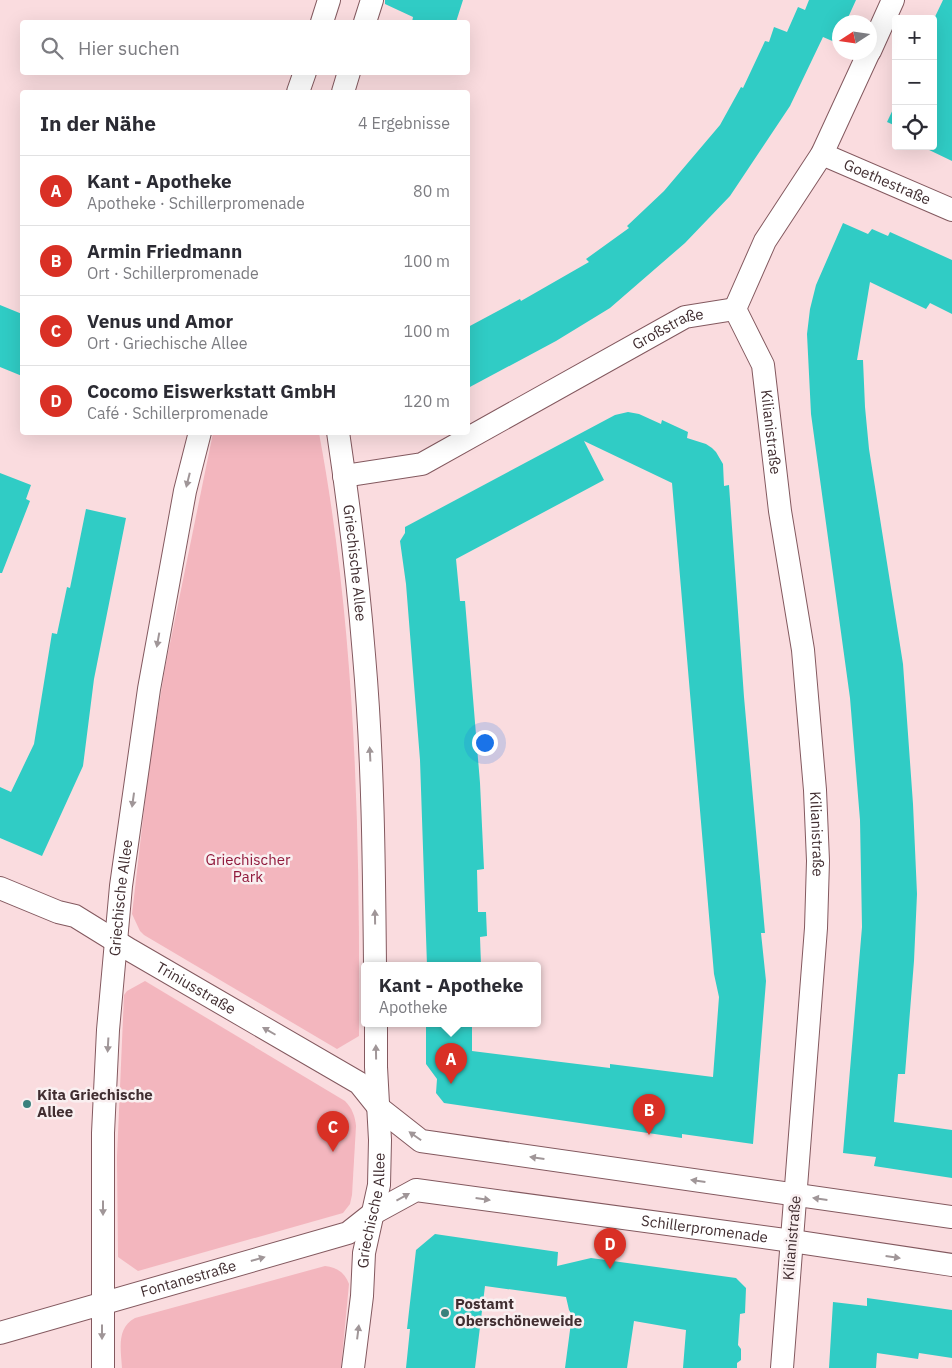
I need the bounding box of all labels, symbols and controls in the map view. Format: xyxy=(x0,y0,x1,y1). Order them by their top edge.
north arrow xyxy=(832,15,877,60)
map controls xyxy=(892,15,937,150)
button: + xyxy=(892,15,937,60)
search box xyxy=(20,20,470,75)
icon: search xyxy=(38,34,66,62)
text: Hier suchen xyxy=(78,36,180,60)
button: − xyxy=(892,60,937,105)
button: locate xyxy=(892,105,937,150)
text: In der Nähe xyxy=(40,109,156,137)
text: 4 Ergebnisse xyxy=(358,113,450,133)
street label: Goethestraße xyxy=(841,155,934,209)
text: Kant - Apotheke xyxy=(87,169,232,193)
text: A xyxy=(51,181,61,201)
text: 80 m xyxy=(413,181,450,201)
text: Apotheke · Schillerpromenade xyxy=(87,193,305,213)
text: Armin Friedmann xyxy=(87,239,242,263)
text: B xyxy=(51,251,61,271)
text: 100 m xyxy=(403,251,450,271)
text: Ort · Schillerpromenade xyxy=(87,263,259,283)
street label: Großstraße xyxy=(629,304,705,354)
text: Venus und Amor xyxy=(87,309,233,333)
text: C xyxy=(51,321,61,341)
text: 100 m xyxy=(403,321,450,341)
text: Ort · Griechische Allee xyxy=(87,333,248,353)
text: Cocomo Eiswerkstatt GmbH xyxy=(87,379,336,403)
street label: Kilianistraße xyxy=(757,388,786,475)
text: D xyxy=(50,391,62,411)
text: 120 m xyxy=(403,391,450,411)
text: Café · Schillerpromenade xyxy=(87,403,268,423)
one-way arrow xyxy=(184,472,192,487)
street label: Griechische Allee xyxy=(339,503,371,622)
one-way arrow xyxy=(154,632,162,648)
your location xyxy=(472,730,498,756)
one-way arrow xyxy=(366,746,374,762)
street label: Kilianistraße xyxy=(806,791,828,877)
one-way arrow xyxy=(129,792,137,808)
street label: Griechische Allee xyxy=(105,838,137,957)
park label: Griechischer Park xyxy=(206,850,291,886)
one-way arrow xyxy=(370,908,378,924)
street label: Triniusstraße xyxy=(153,957,239,1018)
popup xyxy=(361,962,541,1027)
text: Kant - Apotheke xyxy=(379,973,523,997)
text: Apotheke xyxy=(379,997,448,1017)
one-way arrow xyxy=(262,1027,275,1036)
one-way arrow xyxy=(103,1038,111,1054)
pin: A xyxy=(435,1043,467,1084)
one-way arrow xyxy=(372,1044,380,1060)
place label: Kita Griechische Allee xyxy=(37,1085,153,1121)
pin: B xyxy=(633,1094,665,1135)
marker: Kita Griechische Allee xyxy=(21,1098,33,1110)
pin: C xyxy=(317,1111,349,1152)
one-way arrow xyxy=(408,1131,422,1141)
street label: Griechische Allee xyxy=(353,1152,389,1269)
one-way arrow xyxy=(529,1154,545,1162)
one-way arrow xyxy=(690,1177,706,1185)
one-way arrow xyxy=(396,1193,409,1202)
one-way arrow xyxy=(476,1195,492,1203)
street label: Kilianistraße xyxy=(778,1195,805,1281)
one-way arrow xyxy=(812,1195,828,1203)
one-way arrow xyxy=(99,1200,107,1216)
street label: Schillerpromenade xyxy=(640,1211,769,1247)
pin: D xyxy=(594,1228,626,1269)
one-way arrow xyxy=(885,1253,901,1261)
one-way arrow xyxy=(250,1254,265,1262)
street label: Fontanestraße xyxy=(138,1256,238,1301)
place label: Postamt Oberschöneweide xyxy=(455,1294,582,1330)
marker: Postamt Oberschöneweide xyxy=(439,1307,451,1319)
one-way arrow xyxy=(354,1324,362,1340)
one-way arrow xyxy=(98,1325,106,1341)

